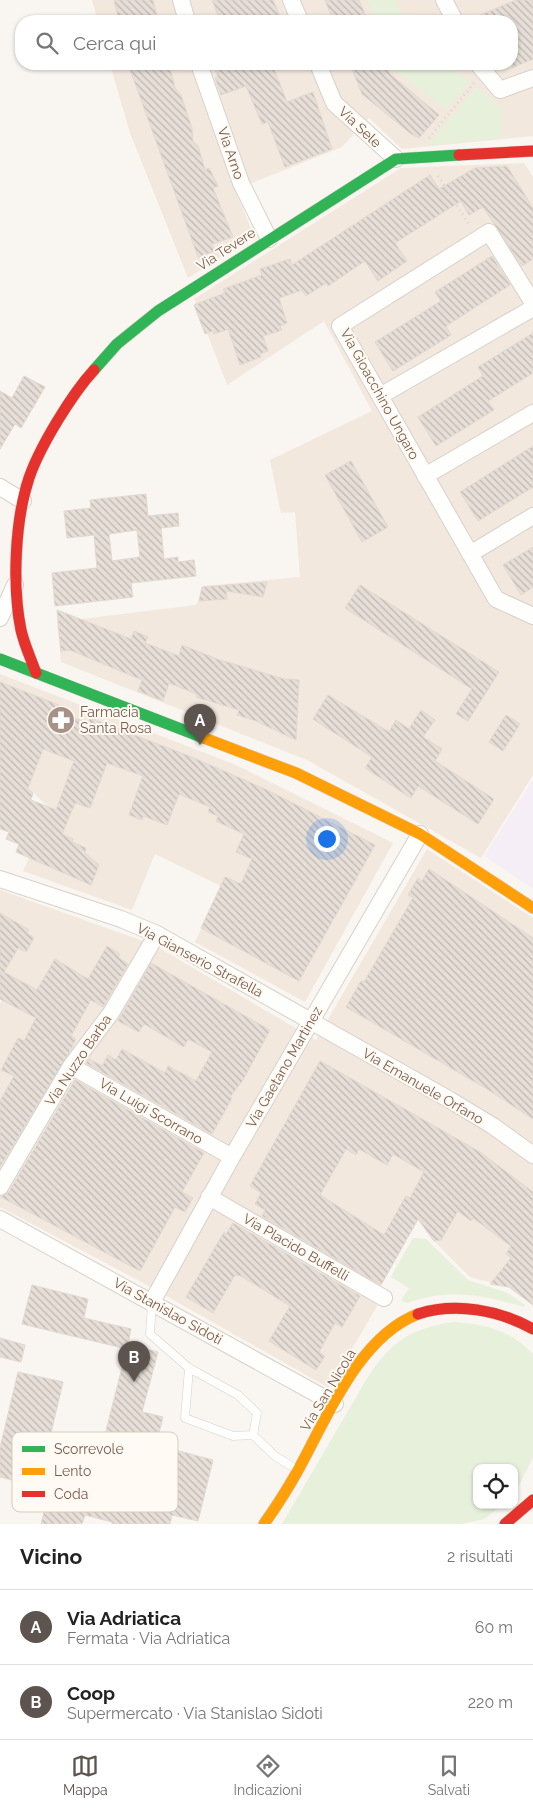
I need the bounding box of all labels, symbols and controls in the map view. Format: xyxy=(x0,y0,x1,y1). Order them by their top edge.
search box xyxy=(15,15,518,70)
icon: search xyxy=(33,29,61,57)
text: Cerca qui xyxy=(73,32,156,54)
street label: Via Sele xyxy=(335,103,385,151)
street label: Via Arno xyxy=(215,125,247,181)
street label: Via Tevere xyxy=(194,224,258,274)
street label: Via Gioacchino Ungaro xyxy=(337,326,423,462)
place label: Farmacia Santa Rosa xyxy=(80,704,152,736)
pin: A xyxy=(184,704,216,745)
pharmacy icon: Farmacia Santa Rosa xyxy=(46,705,76,735)
your location xyxy=(314,826,340,852)
street label: Via Gianserio Strafella xyxy=(134,920,266,1000)
street label: Via Gaetano Martinez xyxy=(243,1003,325,1131)
street label: Via Nuzzo Barba xyxy=(42,1011,114,1109)
street label: Via Emanuele Orfano xyxy=(360,1045,486,1127)
street label: Via Luigi Scorrano xyxy=(96,1075,206,1147)
street label: Via Placido Buffelli xyxy=(240,1210,352,1284)
street label: Via Stanislao Sidoti xyxy=(111,1274,225,1348)
pin: B xyxy=(118,1341,150,1382)
street label: Via San Nicola xyxy=(297,1346,359,1434)
legend xyxy=(12,1432,178,1512)
text: Scorrevole xyxy=(54,1441,124,1457)
text: Lento xyxy=(54,1463,91,1479)
map controls xyxy=(473,1464,518,1509)
button: locate xyxy=(473,1464,518,1509)
text: Coda xyxy=(54,1486,88,1502)
text: Vicino xyxy=(20,1544,82,1569)
text: 2 risultati xyxy=(447,1547,513,1566)
text: Via Adriatica xyxy=(67,1607,181,1629)
text: A xyxy=(31,1618,41,1637)
text: 60 m xyxy=(475,1618,513,1637)
text: Fermata · Via Adriatica xyxy=(67,1629,230,1648)
text: Coop xyxy=(67,1682,115,1704)
text: B xyxy=(31,1693,41,1712)
text: 220 m xyxy=(468,1693,513,1712)
text: Supermercato · Via Stanislao Sidoti xyxy=(67,1704,323,1723)
tab: Mappa xyxy=(63,1752,108,1798)
tab: Indicazioni xyxy=(234,1752,302,1798)
tab: Salvati xyxy=(428,1752,470,1798)

